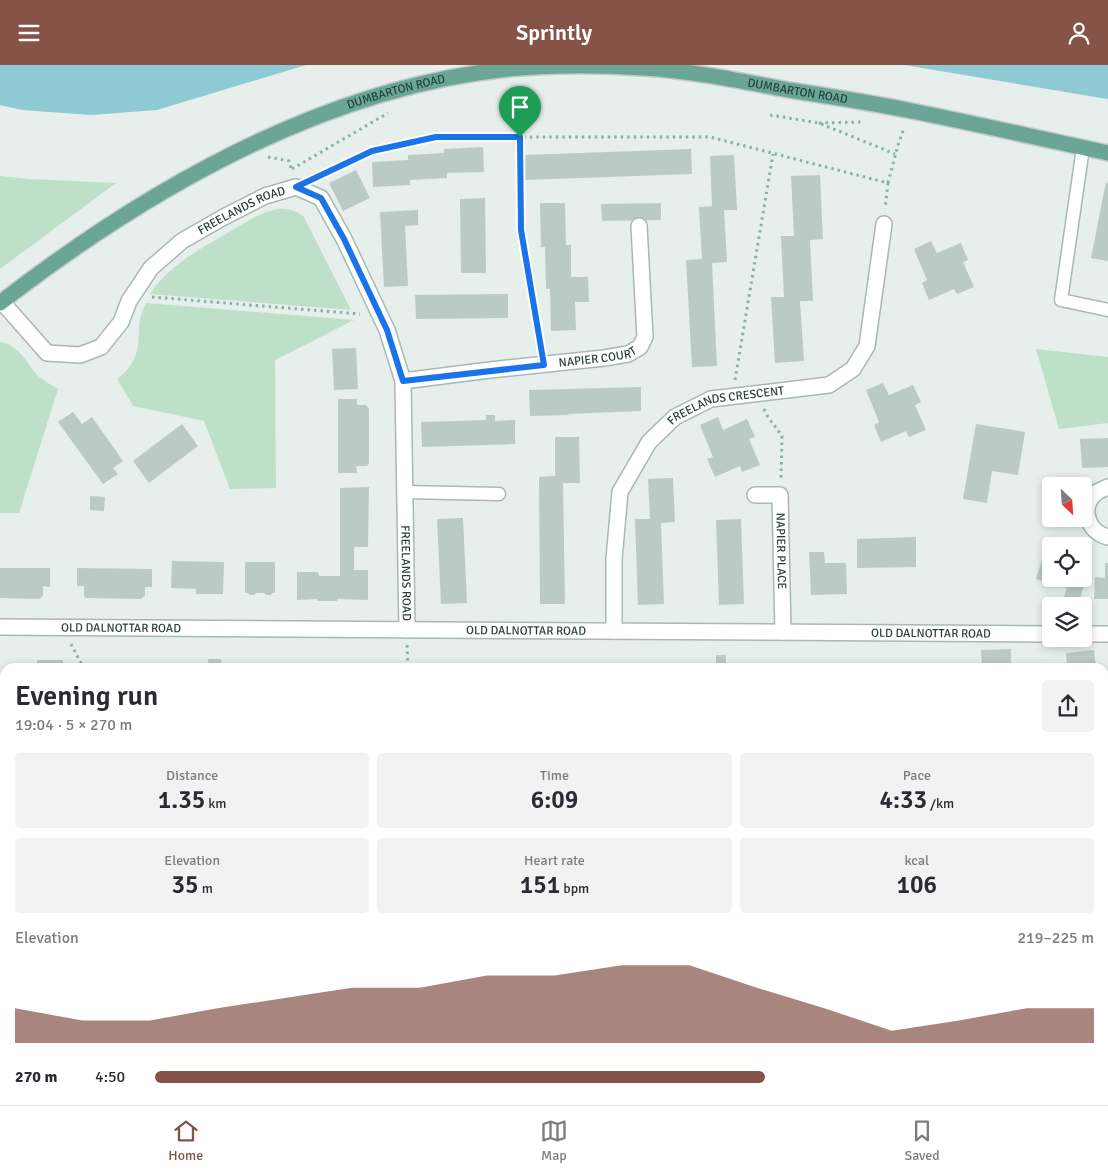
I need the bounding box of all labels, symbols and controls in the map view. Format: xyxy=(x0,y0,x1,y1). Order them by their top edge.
icon: menu xyxy=(15,19,43,47)
text: Sprintly xyxy=(516,19,592,46)
icon: person xyxy=(1065,19,1093,47)
street label: DUMBARTON ROAD xyxy=(345,71,447,112)
street label: DUMBARTON ROAD xyxy=(746,75,849,107)
pin xyxy=(499,86,541,137)
icon: arrive xyxy=(506,93,534,121)
street label: FREELANDS ROAD xyxy=(195,183,287,238)
street label: NAPIER COURT xyxy=(558,343,639,370)
street label: FREELANDS CRESCENT xyxy=(664,383,785,428)
north arrow xyxy=(1042,477,1092,527)
map controls xyxy=(1042,477,1092,647)
street label: NAPIER PLACE xyxy=(773,512,790,590)
street label: FREELANDS ROAD xyxy=(398,525,414,621)
button: locate xyxy=(1042,537,1092,587)
button: layers xyxy=(1042,597,1092,647)
street label: OLD DALNOTTAR ROAD xyxy=(61,620,181,636)
street label: OLD DALNOTTAR ROAD xyxy=(466,623,586,638)
street label: OLD DALNOTTAR ROAD xyxy=(871,625,991,641)
text: Evening run xyxy=(15,679,158,713)
button: share xyxy=(1042,680,1094,732)
text: 19:04 · 5 × 270 m xyxy=(15,715,132,735)
text: Distance xyxy=(166,767,218,784)
text: Time xyxy=(540,767,569,784)
text: Pace xyxy=(903,767,931,784)
text: 1.35 xyxy=(158,784,205,815)
text: 6:09 xyxy=(531,784,578,815)
text: 4:33 xyxy=(879,784,927,815)
text: km xyxy=(205,795,226,812)
text: /km xyxy=(927,795,954,812)
text: Elevation xyxy=(164,852,220,869)
text: Heart rate xyxy=(524,852,585,869)
text: kcal xyxy=(905,852,929,869)
text: 35 xyxy=(172,869,199,900)
text: 151 xyxy=(520,869,560,900)
text: 106 xyxy=(897,869,937,900)
text: m xyxy=(199,880,213,897)
text: bpm xyxy=(560,880,589,897)
text: Elevation xyxy=(15,928,79,948)
text: 219–225 m xyxy=(1017,928,1094,948)
text: 270 m xyxy=(15,1067,57,1087)
text: 4:50 xyxy=(95,1067,125,1087)
tab: Home xyxy=(168,1117,203,1164)
tab: Map xyxy=(540,1117,568,1164)
tab: Saved xyxy=(904,1117,940,1164)

